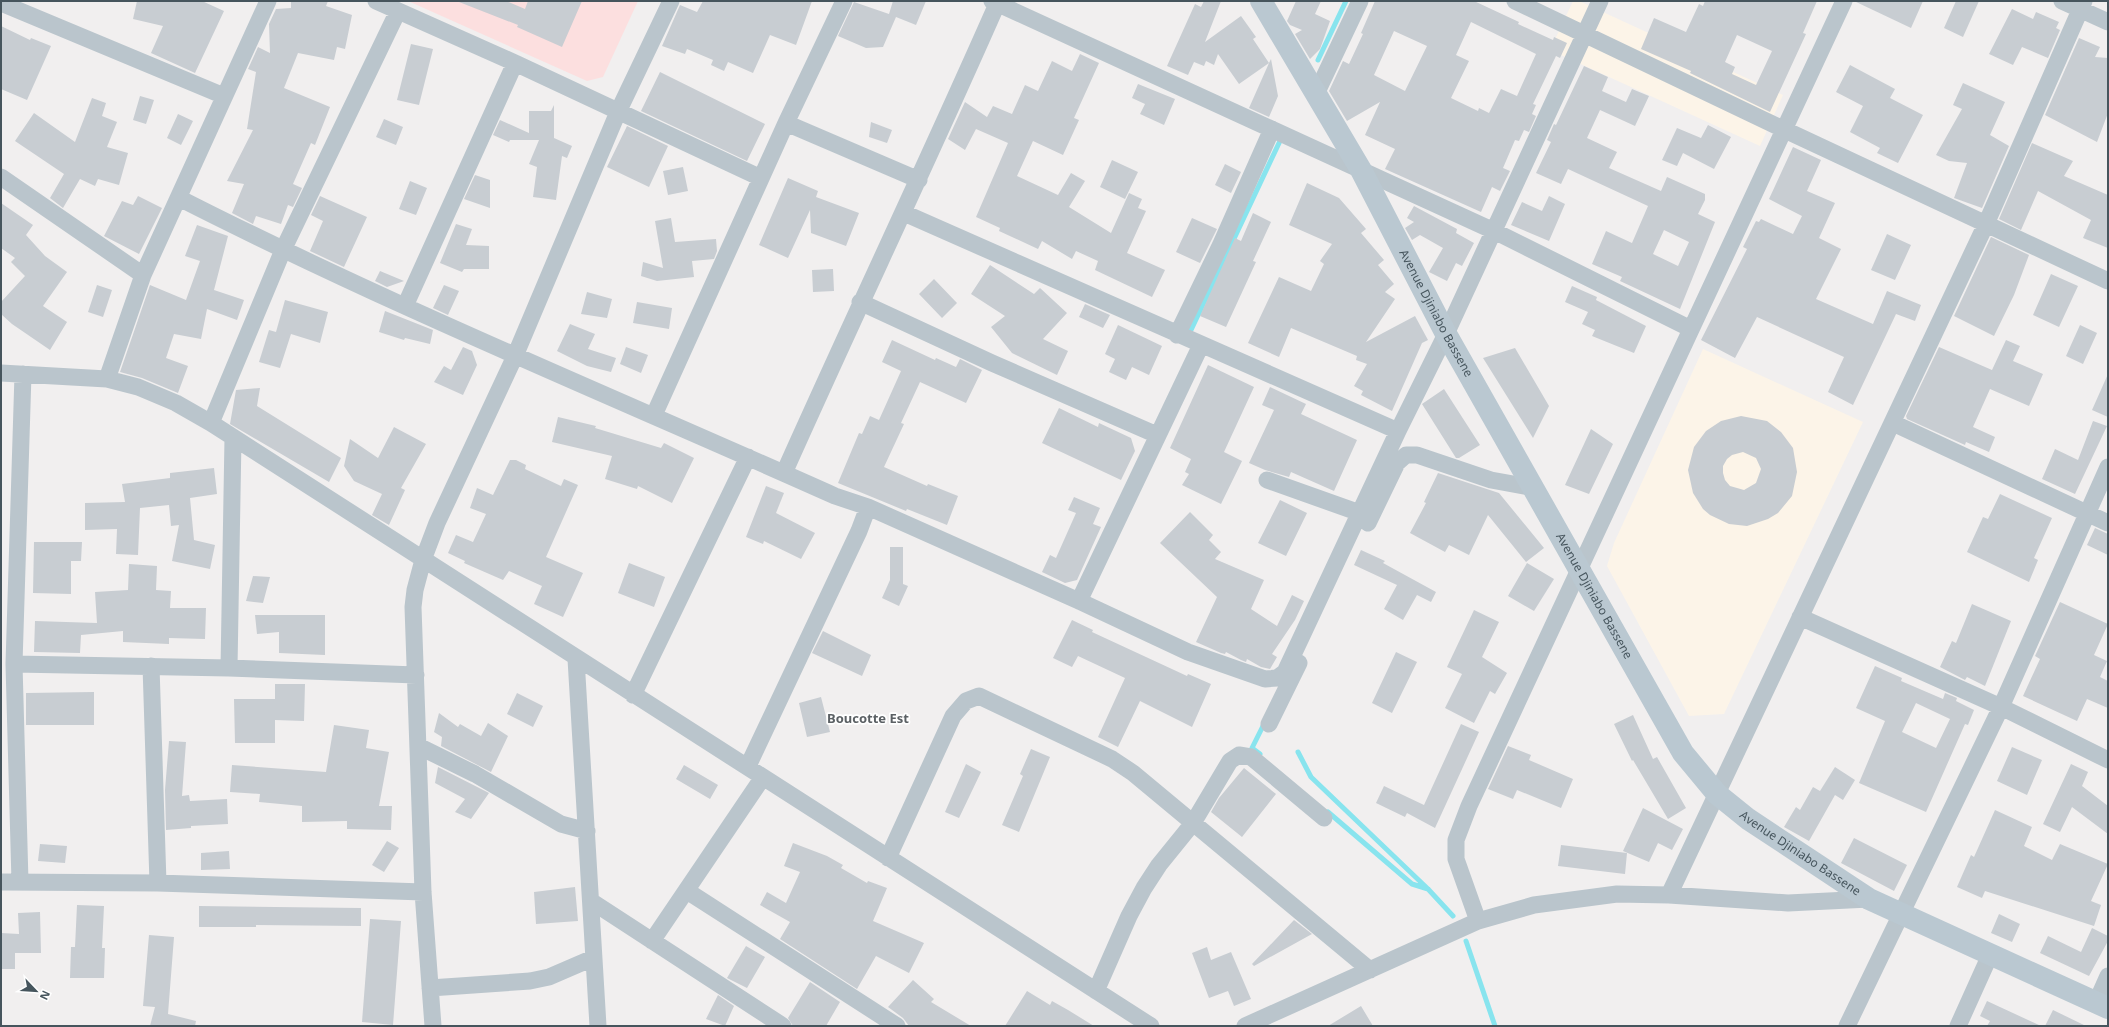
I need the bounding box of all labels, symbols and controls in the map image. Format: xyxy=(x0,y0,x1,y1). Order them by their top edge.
street label: Avenue Djiniabo Bassene xyxy=(1396,246,1478,380)
street label: Avenue Djiniabo Bassene xyxy=(1552,530,1637,662)
district label: Boucotte Est xyxy=(827,709,909,727)
street label: Avenue Djiniabo Bassene xyxy=(1736,807,1865,899)
north arrow xyxy=(16,971,56,1011)
text: N xyxy=(37,988,54,1003)

